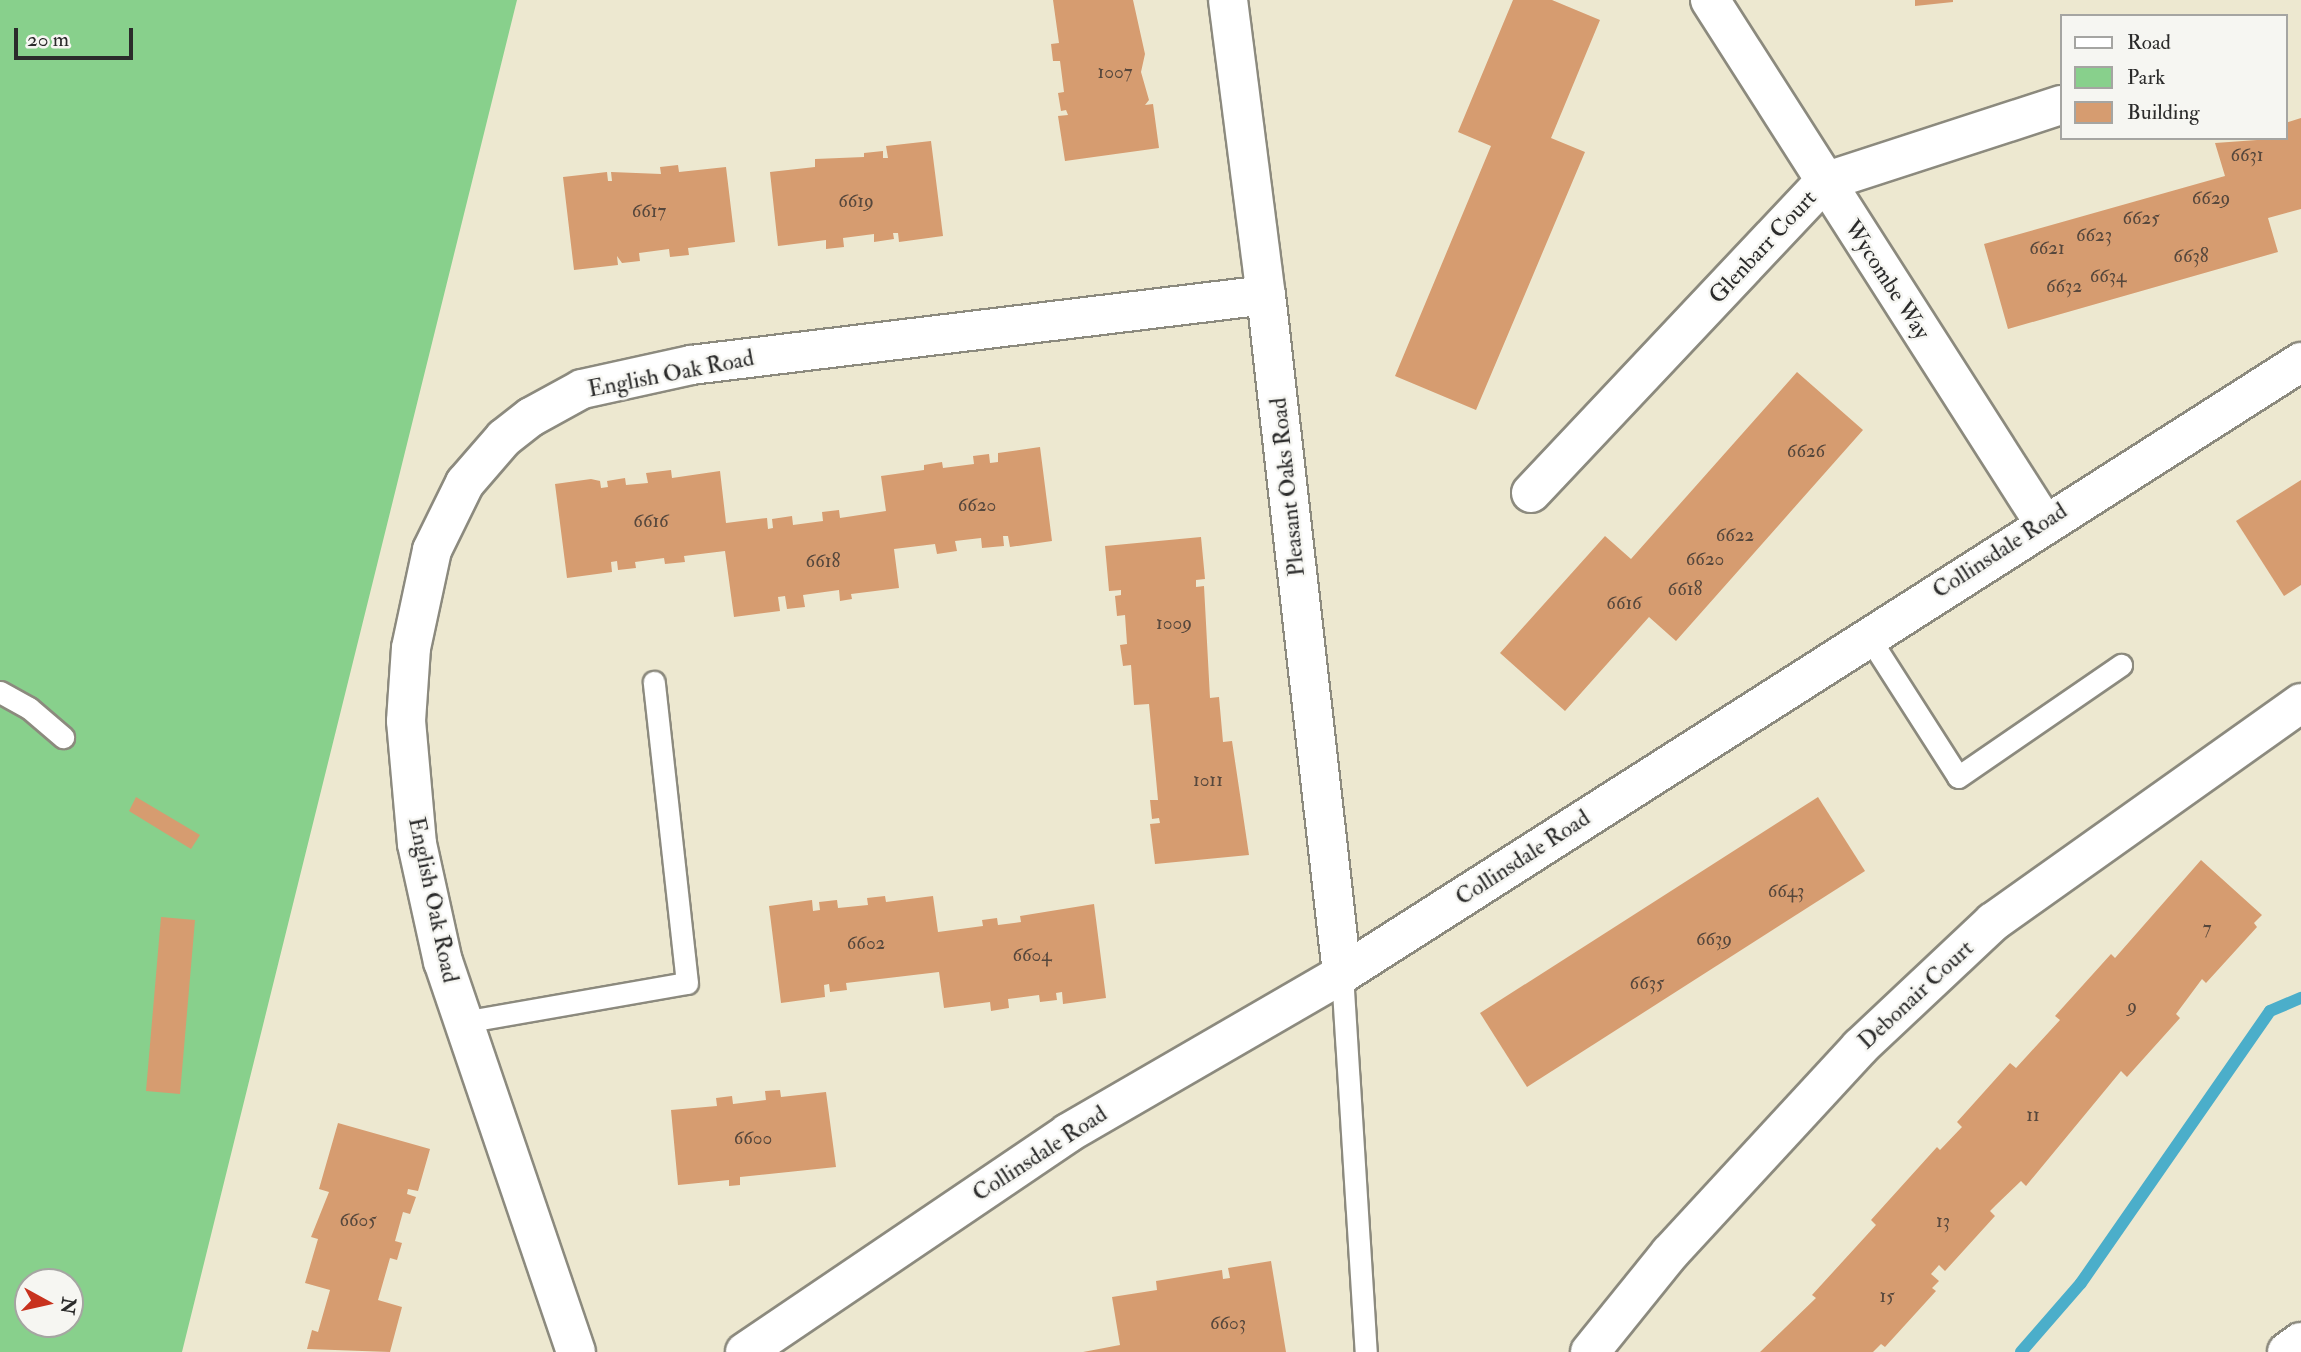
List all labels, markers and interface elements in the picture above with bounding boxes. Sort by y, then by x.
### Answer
scale bar [18,14,136,58]
legend [2060,14,2287,140]
text: 20 m [27,26,69,53]
text: Road [2127,29,2171,56]
house number: 1007 [1098,62,1132,84]
text: Park [2127,64,2165,91]
text: Building [2127,99,2200,126]
house number: 6631 [2230,145,2264,167]
street label: Glenbarr Court [1703,185,1823,309]
house number: 6629 [2192,188,2230,210]
house number: 6619 [838,191,874,213]
house number: 6617 [632,201,666,223]
house number: 6625 [2122,208,2160,230]
street label: Wycombe Way [1838,215,1936,345]
house number: 6623 [2076,225,2112,247]
house number: 6621 [2029,238,2065,260]
house number: 6638 [2173,246,2209,268]
house number: 6634 [2090,266,2126,288]
house number: 6632 [2046,276,2082,298]
street label: English Oak Road [586,344,756,404]
street label: Pleasant Oaks Road [1265,396,1311,578]
house number: 6626 [1787,441,1825,463]
house number: 6620 [958,495,996,517]
street label: Collinsdale Road [1928,497,2072,605]
house number: 6616 [633,511,669,533]
house number: 6622 [1716,525,1754,547]
house number: 6620 [1686,549,1724,571]
house number: 6618 [806,551,840,573]
house number: 6618 [1668,579,1702,601]
house number: 6616 [1606,593,1642,615]
house number: 1009 [1156,613,1192,635]
house number: 1011 [1193,770,1223,792]
street label: Collinsdale Road [1451,804,1595,912]
street label: English Oak Road [402,815,464,985]
house number: 6643 [1768,881,1804,903]
house number: 7 [2203,918,2211,940]
house number: 6639 [1696,929,1732,951]
house number: 6602 [847,933,885,955]
street label: Debonair Court [1853,935,1979,1055]
house number: 6604 [1012,945,1052,967]
house number: 6635 [1630,973,1664,995]
house number: 9 [2127,996,2137,1018]
street label: Collinsdale Road [968,1100,1112,1208]
house number: 11 [2026,1105,2040,1127]
house number: 6600 [734,1128,772,1150]
house number: 6605 [339,1210,377,1232]
house number: 13 [1936,1211,1950,1233]
north arrow [14,1268,84,1338]
house number: 15 [1879,1286,1895,1308]
text: N [55,1296,81,1316]
house number: 6603 [1210,1313,1246,1335]

